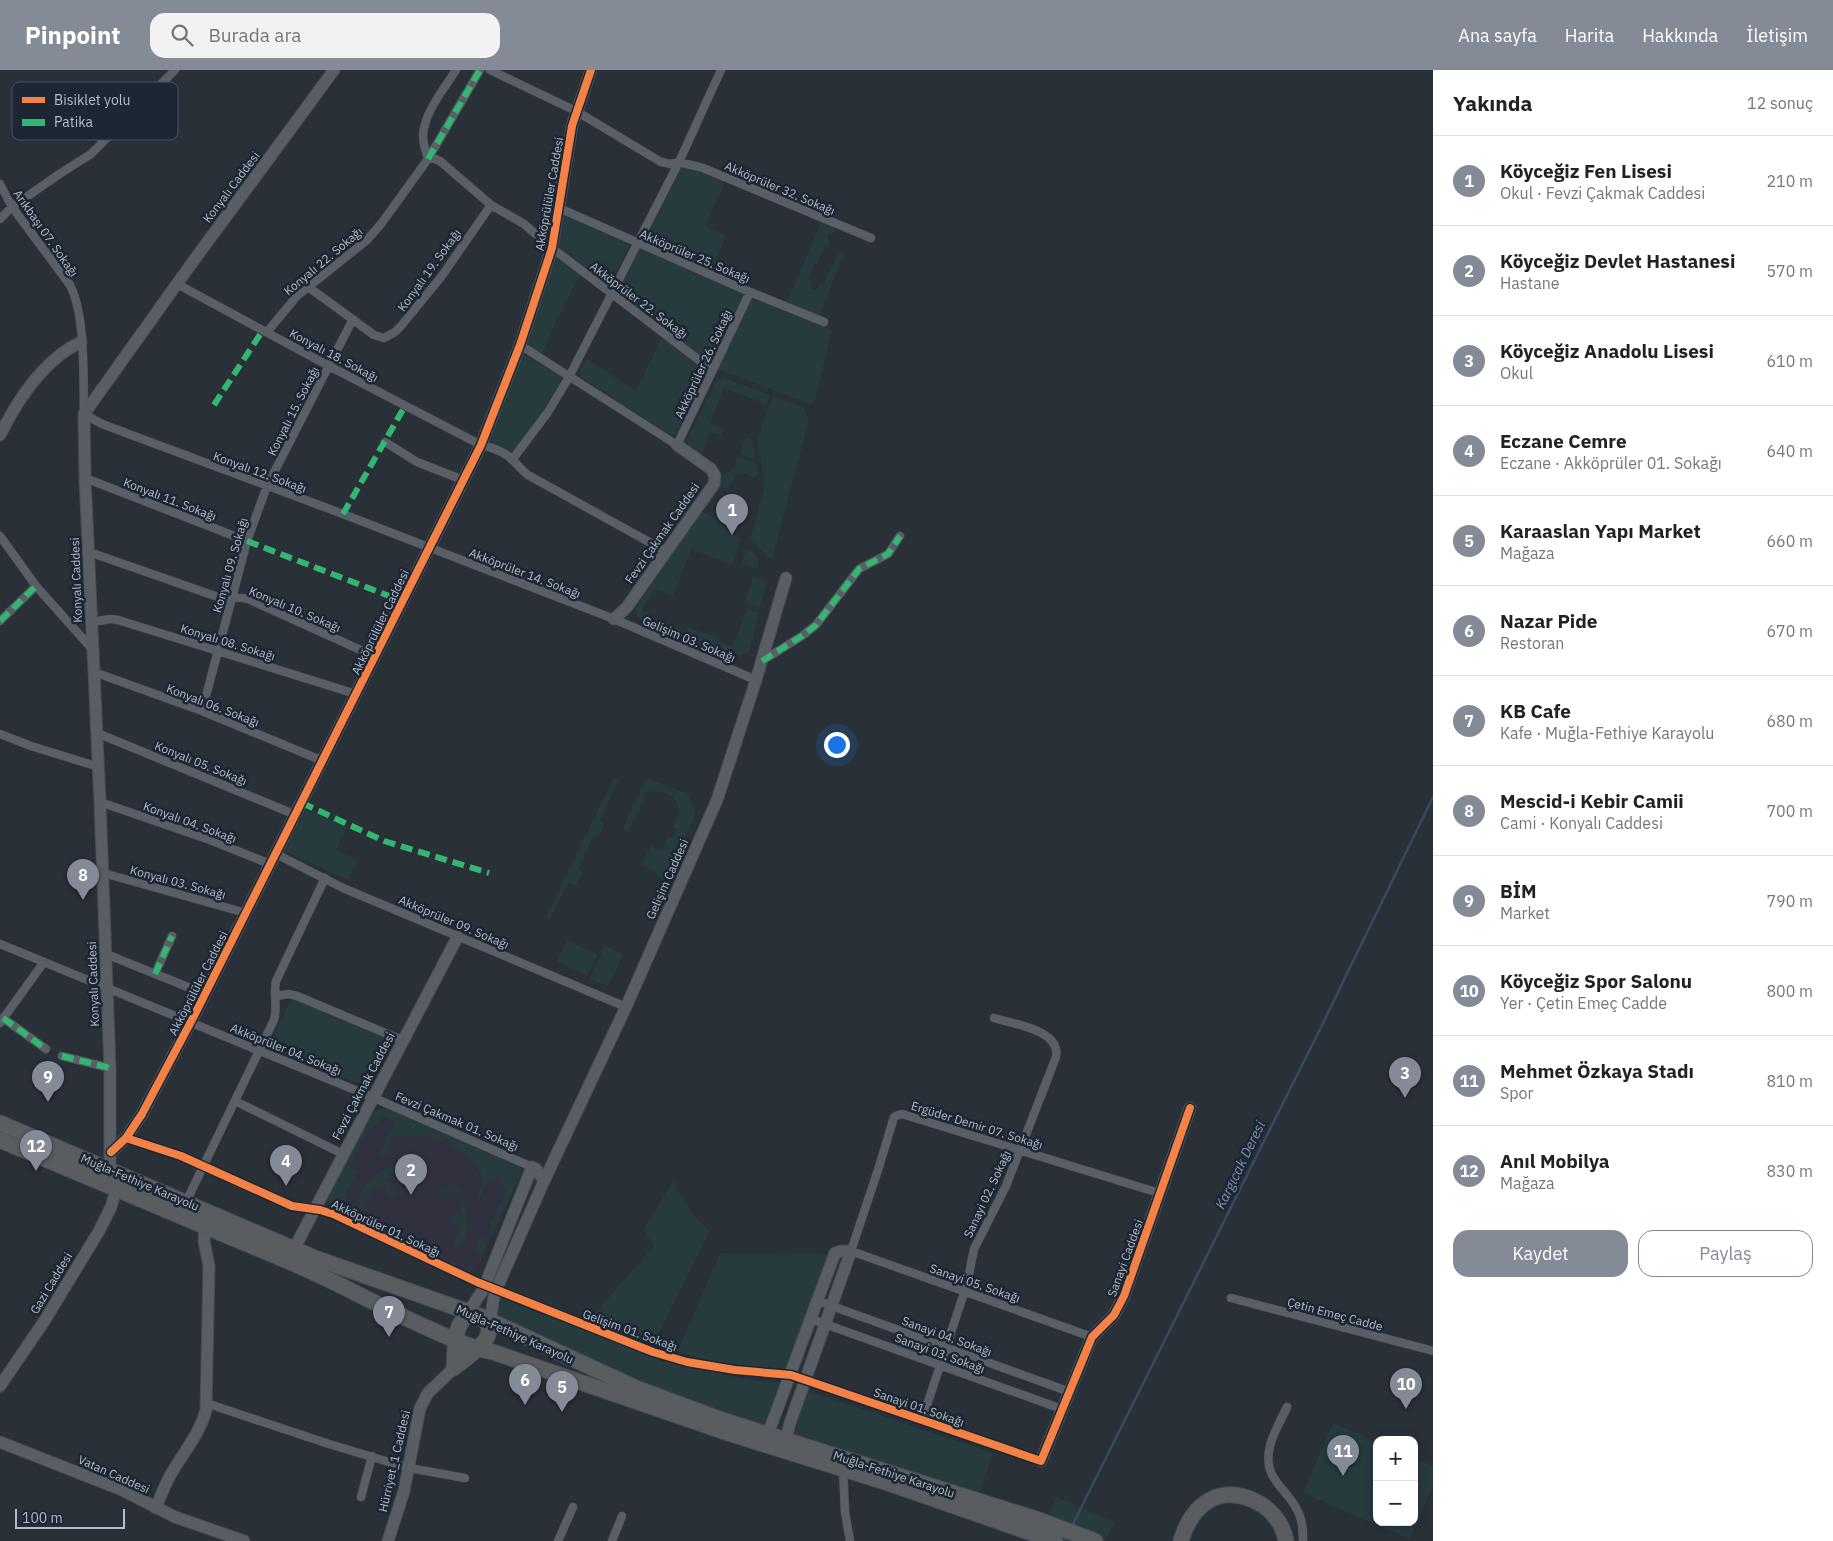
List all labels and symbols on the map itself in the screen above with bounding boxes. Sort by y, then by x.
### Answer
legend [12,82,178,140]
text: Bisiklet yolu [54,91,131,109]
text: Patika [54,113,94,131]
street label: Akköprülüler Caddesi [532,136,566,252]
street label: Konyalı Caddesi [199,148,263,226]
street label: Akköprüler 32. Sokağı [723,158,837,218]
street label: Arıkbaşı 07. Sokağı [10,187,82,279]
street label: Konyalı 22. Sokağı [281,224,365,298]
street label: Konyalı 19. Sokağı [394,226,464,314]
street label: Akköprüler 25. Sokağı [638,226,752,286]
street label: Akköprüler 22. Sokağı [587,258,691,342]
street label: Akköprüler 26. Sokağı [671,307,735,421]
street label: Konyalı 18. Sokağı [287,325,381,385]
street label: Konyalı 15. Sokağı [264,364,322,458]
street label: Konyalı 12. Sokağı [211,448,309,496]
street label: Konyalı 11. Sokağı [121,474,219,524]
street label: Fevzi Çakmak Caddesi [622,480,702,586]
pin: 1 [716,494,748,535]
street label: Konyalı 09. Sokağı [209,516,251,614]
street label: Konyalı Caddesi [67,537,85,623]
street label: Akköprüler 14. Sokağı [467,545,583,601]
street label: Akköprülüler Caddesi [348,567,412,677]
street label: Konyalı 10. Sokağı [247,583,343,635]
street label: Gelişim 03. Sokağı [640,613,738,665]
street label: Konyalı 08. Sokağı [179,620,277,664]
street label: Konyalı 06. Sokağı [164,680,262,730]
your location [824,732,850,758]
street label: Konyalı 05. Sokağı [153,738,249,788]
street label: Konyalı 04. Sokağı [141,798,239,846]
street label: Gelişim Caddesi [643,836,691,922]
pin: 8 [67,859,99,900]
street label: Konyalı 03. Sokağı [129,862,227,902]
street label: Akköprüler 09. Sokağı [397,892,511,952]
street label: Akköprülüler Caddesi [165,928,231,1038]
street label: Konyalı Caddesi [84,941,102,1027]
street label: Akköprüler 04. Sokağı [228,1020,344,1078]
street label: Fevzi Çakmak Caddesi [328,1030,398,1142]
pin: 3 [1389,1057,1421,1098]
pin: 9 [32,1061,64,1102]
street label: Fevzi Çakmak 01. Sokağı [393,1088,521,1154]
street label: Ergüder Demir 07. Sokağı [909,1098,1045,1152]
water label: Kargıcak Deresi [1211,1118,1269,1212]
pin: 12 [20,1130,52,1171]
pin: 4 [270,1145,302,1186]
street label: Sanayi 02. Sokağı [960,1148,1014,1240]
street label: Muğla-Fethiye Karayolu [79,1150,201,1214]
pin: 2 [395,1154,427,1195]
street label: Akköprüler 01. Sokağı [329,1196,443,1260]
street label: Sanayi Caddesi [1104,1217,1146,1299]
street label: Gazi Caddesi [27,1249,75,1317]
street label: Sanayi 05. Sokağı [928,1261,1022,1305]
street label: Çetin Emeç Cadde [1286,1294,1385,1334]
pin: 7 [373,1296,405,1337]
street label: Muğla-Fethiye Karayolu [454,1301,576,1367]
street label: Gelişim 01. Sokağı [581,1306,679,1354]
street label: Sanayi 04. Sokağı [900,1313,994,1359]
street label: Sanayi 03. Sokağı [893,1330,987,1376]
pin: 6 [509,1364,541,1405]
pin: 10 [1390,1368,1422,1409]
pin: 5 [546,1371,578,1412]
street label: Sanayi 01. Sokağı [872,1385,966,1429]
street label: Hürriyet_1 Caddesi [375,1409,413,1513]
pin: 11 [1327,1435,1359,1476]
street label: Muğla-Fethiye Karayolu [831,1447,957,1501]
street label: Vatan Caddesi [76,1452,152,1496]
scale bar [15,1506,125,1529]

